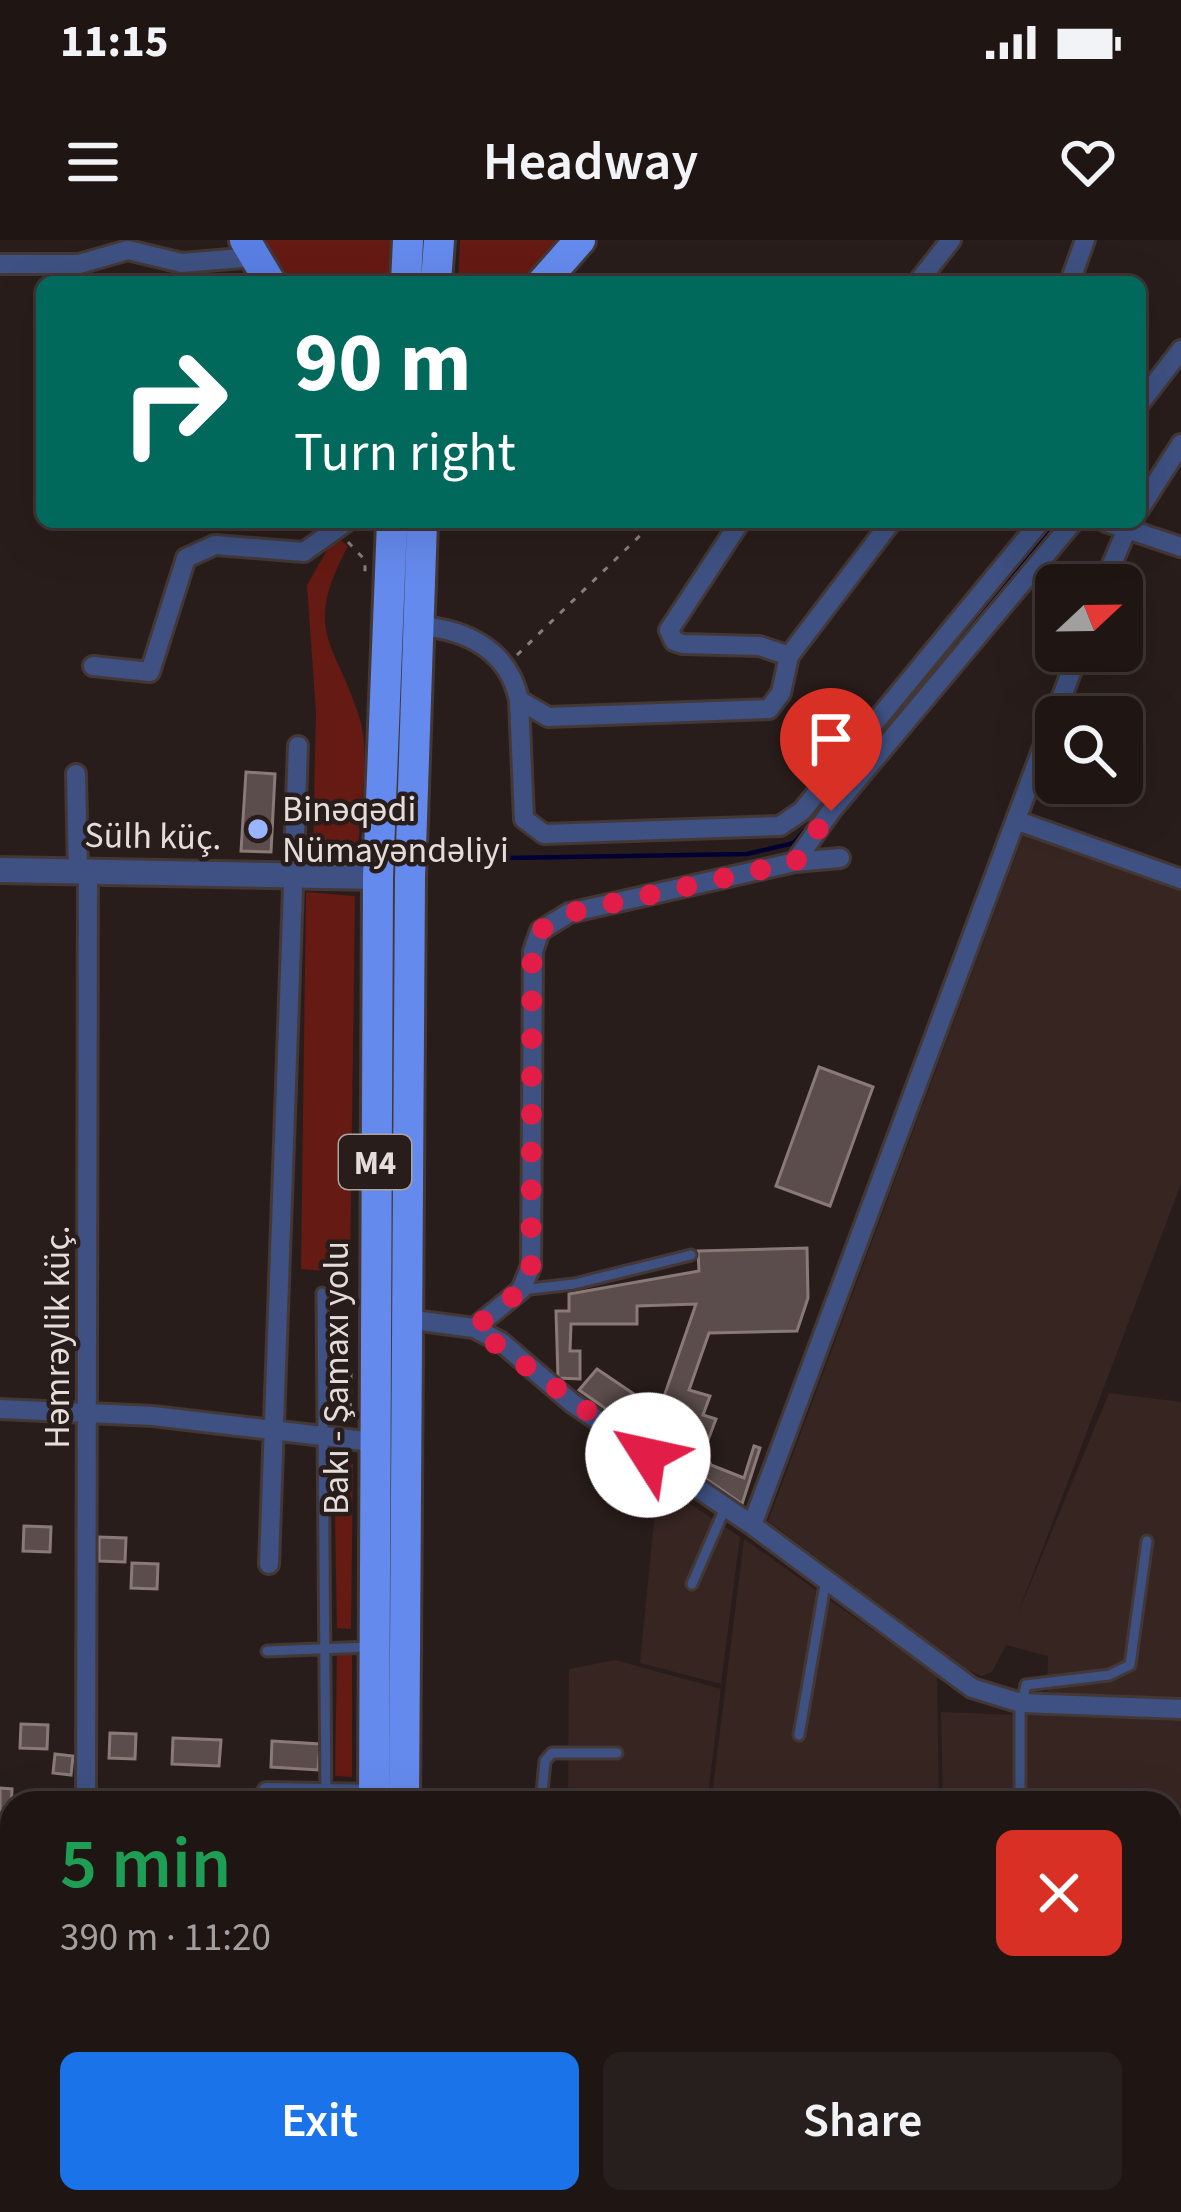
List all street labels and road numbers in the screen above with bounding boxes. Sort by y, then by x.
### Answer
street label: Sülh küç. [84,810,222,863]
road number: M4 [339,1135,411,1189]
street label: Həmrəylik küç. [32,1225,83,1449]
street label: Bakı - Şamaxı yolu [311,1241,362,1515]

